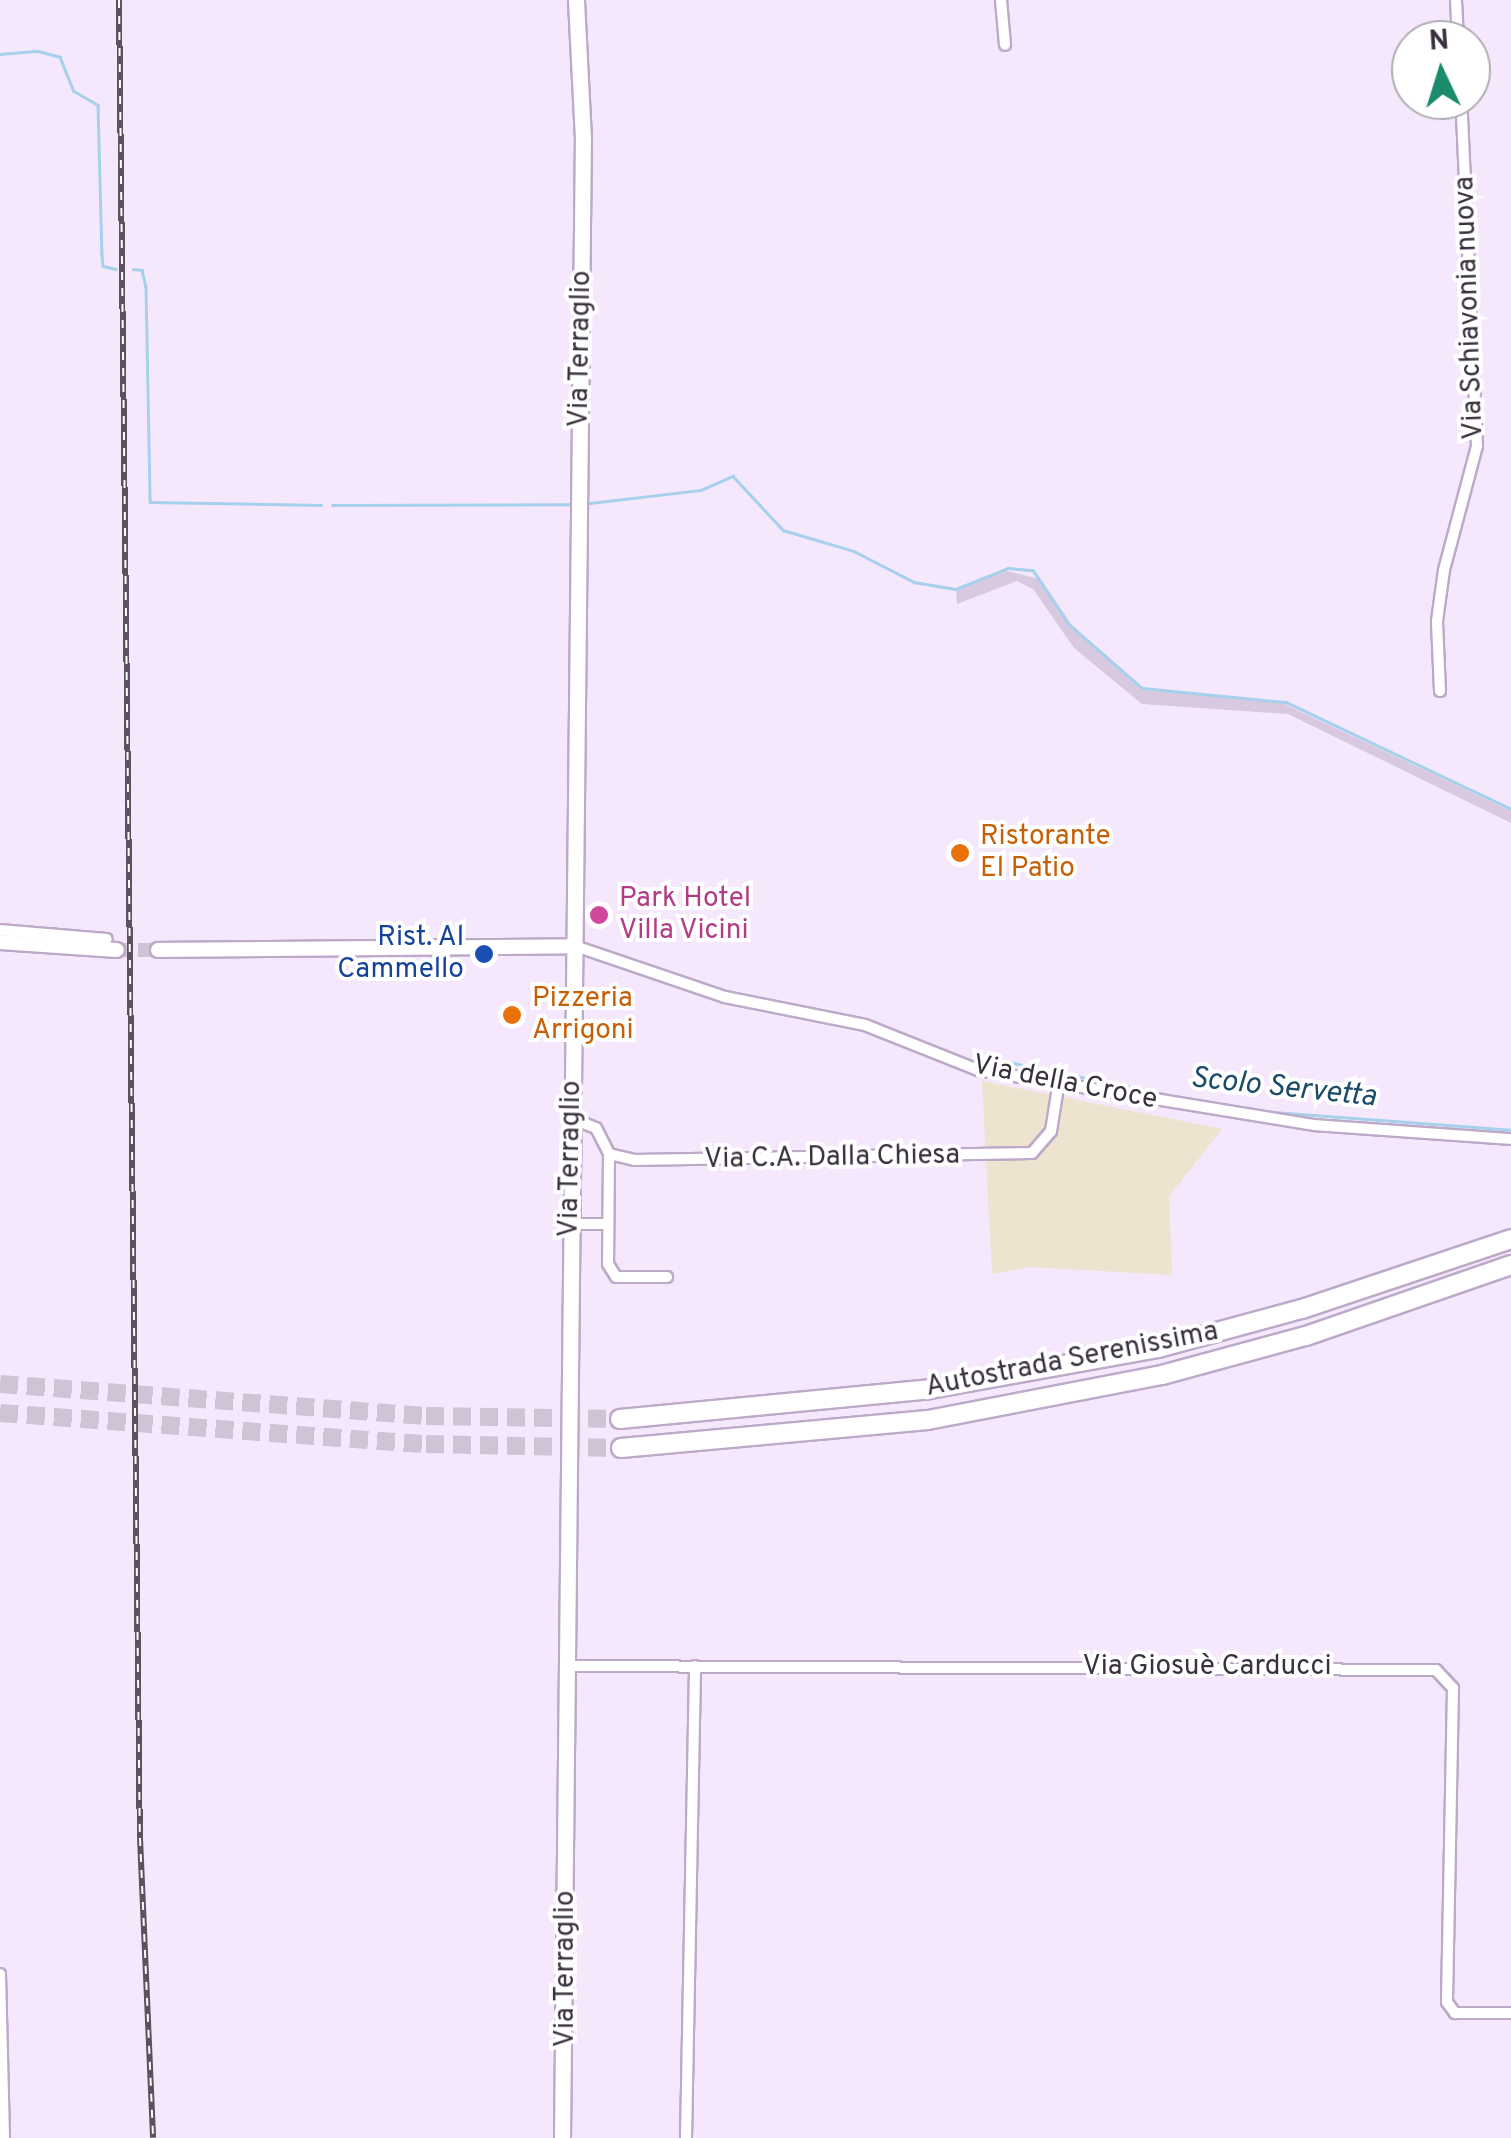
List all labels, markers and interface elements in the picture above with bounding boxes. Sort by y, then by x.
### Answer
north arrow [1391,20,1491,120]
text: N [1428,23,1450,61]
street label: Via Schiavonia nuova [1449,176,1491,440]
street label: Via Terraglio [563,270,599,428]
place label: Ristorante El Patio [980,820,1111,886]
marker: Ristorante El Patio [949,842,971,864]
place label: Park Hotel Villa Vicini [619,882,751,948]
marker: Park Hotel Villa Vicini [588,904,610,926]
place label: Rist. Al Cammello [337,921,464,987]
marker: Rist. Al Cammello [473,943,495,965]
place label: Pizzeria Arrigoni [532,982,634,1048]
marker: Pizzeria Arrigoni [501,1004,523,1026]
street label: Via della Croce [970,1049,1160,1117]
water label: Scolo Servetta [1188,1061,1378,1117]
street label: Via Terraglio [553,1080,589,1238]
street label: Via C.A. Dalla Chiesa [704,1139,960,1177]
street label: Autostrada Serenissima [923,1315,1221,1405]
street label: Via Giosuè Carducci [1082,1650,1332,1684]
street label: Via Terraglio [549,1890,583,2048]

